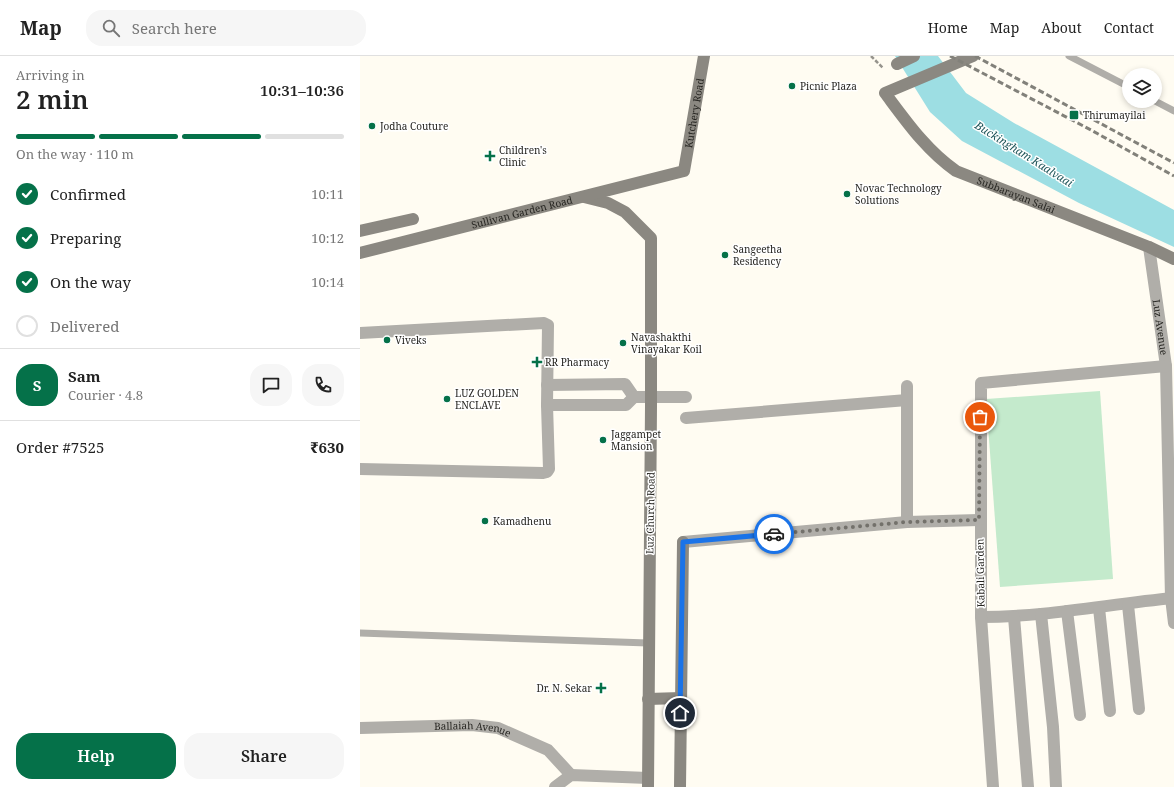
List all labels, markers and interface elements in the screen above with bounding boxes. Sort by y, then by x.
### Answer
search box [86,10,366,46]
text: Map [20,15,62,41]
icon: search [100,17,122,39]
text: Search here [132,18,217,38]
text: Home [928,18,968,37]
text: Map [990,18,1019,37]
text: About [1041,18,1082,37]
text: Contact [1104,18,1154,37]
text: Arriving in [16,66,85,84]
map controls [1122,68,1162,108]
button: layers [1122,68,1162,108]
street label: Kutchery Road [681,77,707,149]
place label: Picnic Plaza [800,79,857,93]
text: 10:31–10:36 [260,80,344,100]
text: 2 min [16,81,89,117]
marker: Picnic Plaza [787,81,797,91]
place label: Thirumayilai [1083,108,1146,122]
marker: Thirumayilai [1068,109,1080,121]
water label: Buckingham Kaalvaai [972,117,1077,190]
place label: Jodha Couture [379,119,448,133]
marker: Jodha Couture [367,121,377,131]
place label: Children's Clinic [499,143,547,169]
text: On the way · 110 m [16,145,134,163]
marker: Children's Clinic [484,150,496,162]
street label: Subbarayan Salai [975,173,1058,217]
place label: Novac Technology Solutions [855,181,942,207]
icon: check [16,183,38,205]
text: Confirmed [50,184,126,204]
text: 10:11 [311,185,344,203]
marker: Novac Technology Solutions [842,189,852,199]
street label: Sullivan Garden Road [470,192,574,232]
icon: check [16,227,38,249]
text: Preparing [50,228,121,248]
text: 10:12 [311,229,344,247]
place label: Sangeetha Residency [733,242,782,268]
marker: Sangeetha Residency [720,250,730,260]
icon: check [16,271,38,293]
text: On the way [50,272,131,292]
text: 10:14 [311,273,344,291]
street label: Luz Avenue [1150,298,1171,356]
text: Delivered [50,316,119,336]
place label: Navashakthi Vinayakar Koil [631,330,702,356]
place label: Viveks [395,333,427,347]
marker: Viveks [382,335,392,345]
marker: Navashakthi Vinayakar Koil [618,338,628,348]
place label: RR Pharmacy [545,355,609,369]
marker: RR Pharmacy [532,357,542,367]
button: chat [250,364,292,406]
button: phone [302,364,344,406]
text: Sam [68,366,100,386]
text: S [33,375,41,395]
text: Courier · 4.8 [68,386,143,404]
place label: LUZ GOLDEN ENCLAVE [455,386,519,412]
marker: LUZ GOLDEN ENCLAVE [442,394,452,404]
pin [963,400,997,434]
icon: bag [969,406,991,428]
place label: Jaggampet Mansion [610,427,662,453]
marker: Jaggampet Mansion [598,435,608,445]
text: Order #7525 [16,437,104,457]
text: ₹630 [310,437,344,457]
street label: Luz Church Road [642,472,658,554]
place label: Kamadhenu [493,514,552,528]
courier [754,514,794,554]
marker: Kamadhenu [480,516,490,526]
icon: car [763,523,785,545]
street label: Kabali Garden [972,538,988,607]
place label: Dr. N. Sekar [537,681,592,695]
marker: Dr. N. Sekar [595,682,607,694]
pin [663,696,697,730]
icon: home [669,702,691,724]
street label: Ballaiah Avenue [434,718,513,740]
button: Help [16,733,176,779]
button: Share [184,733,344,779]

